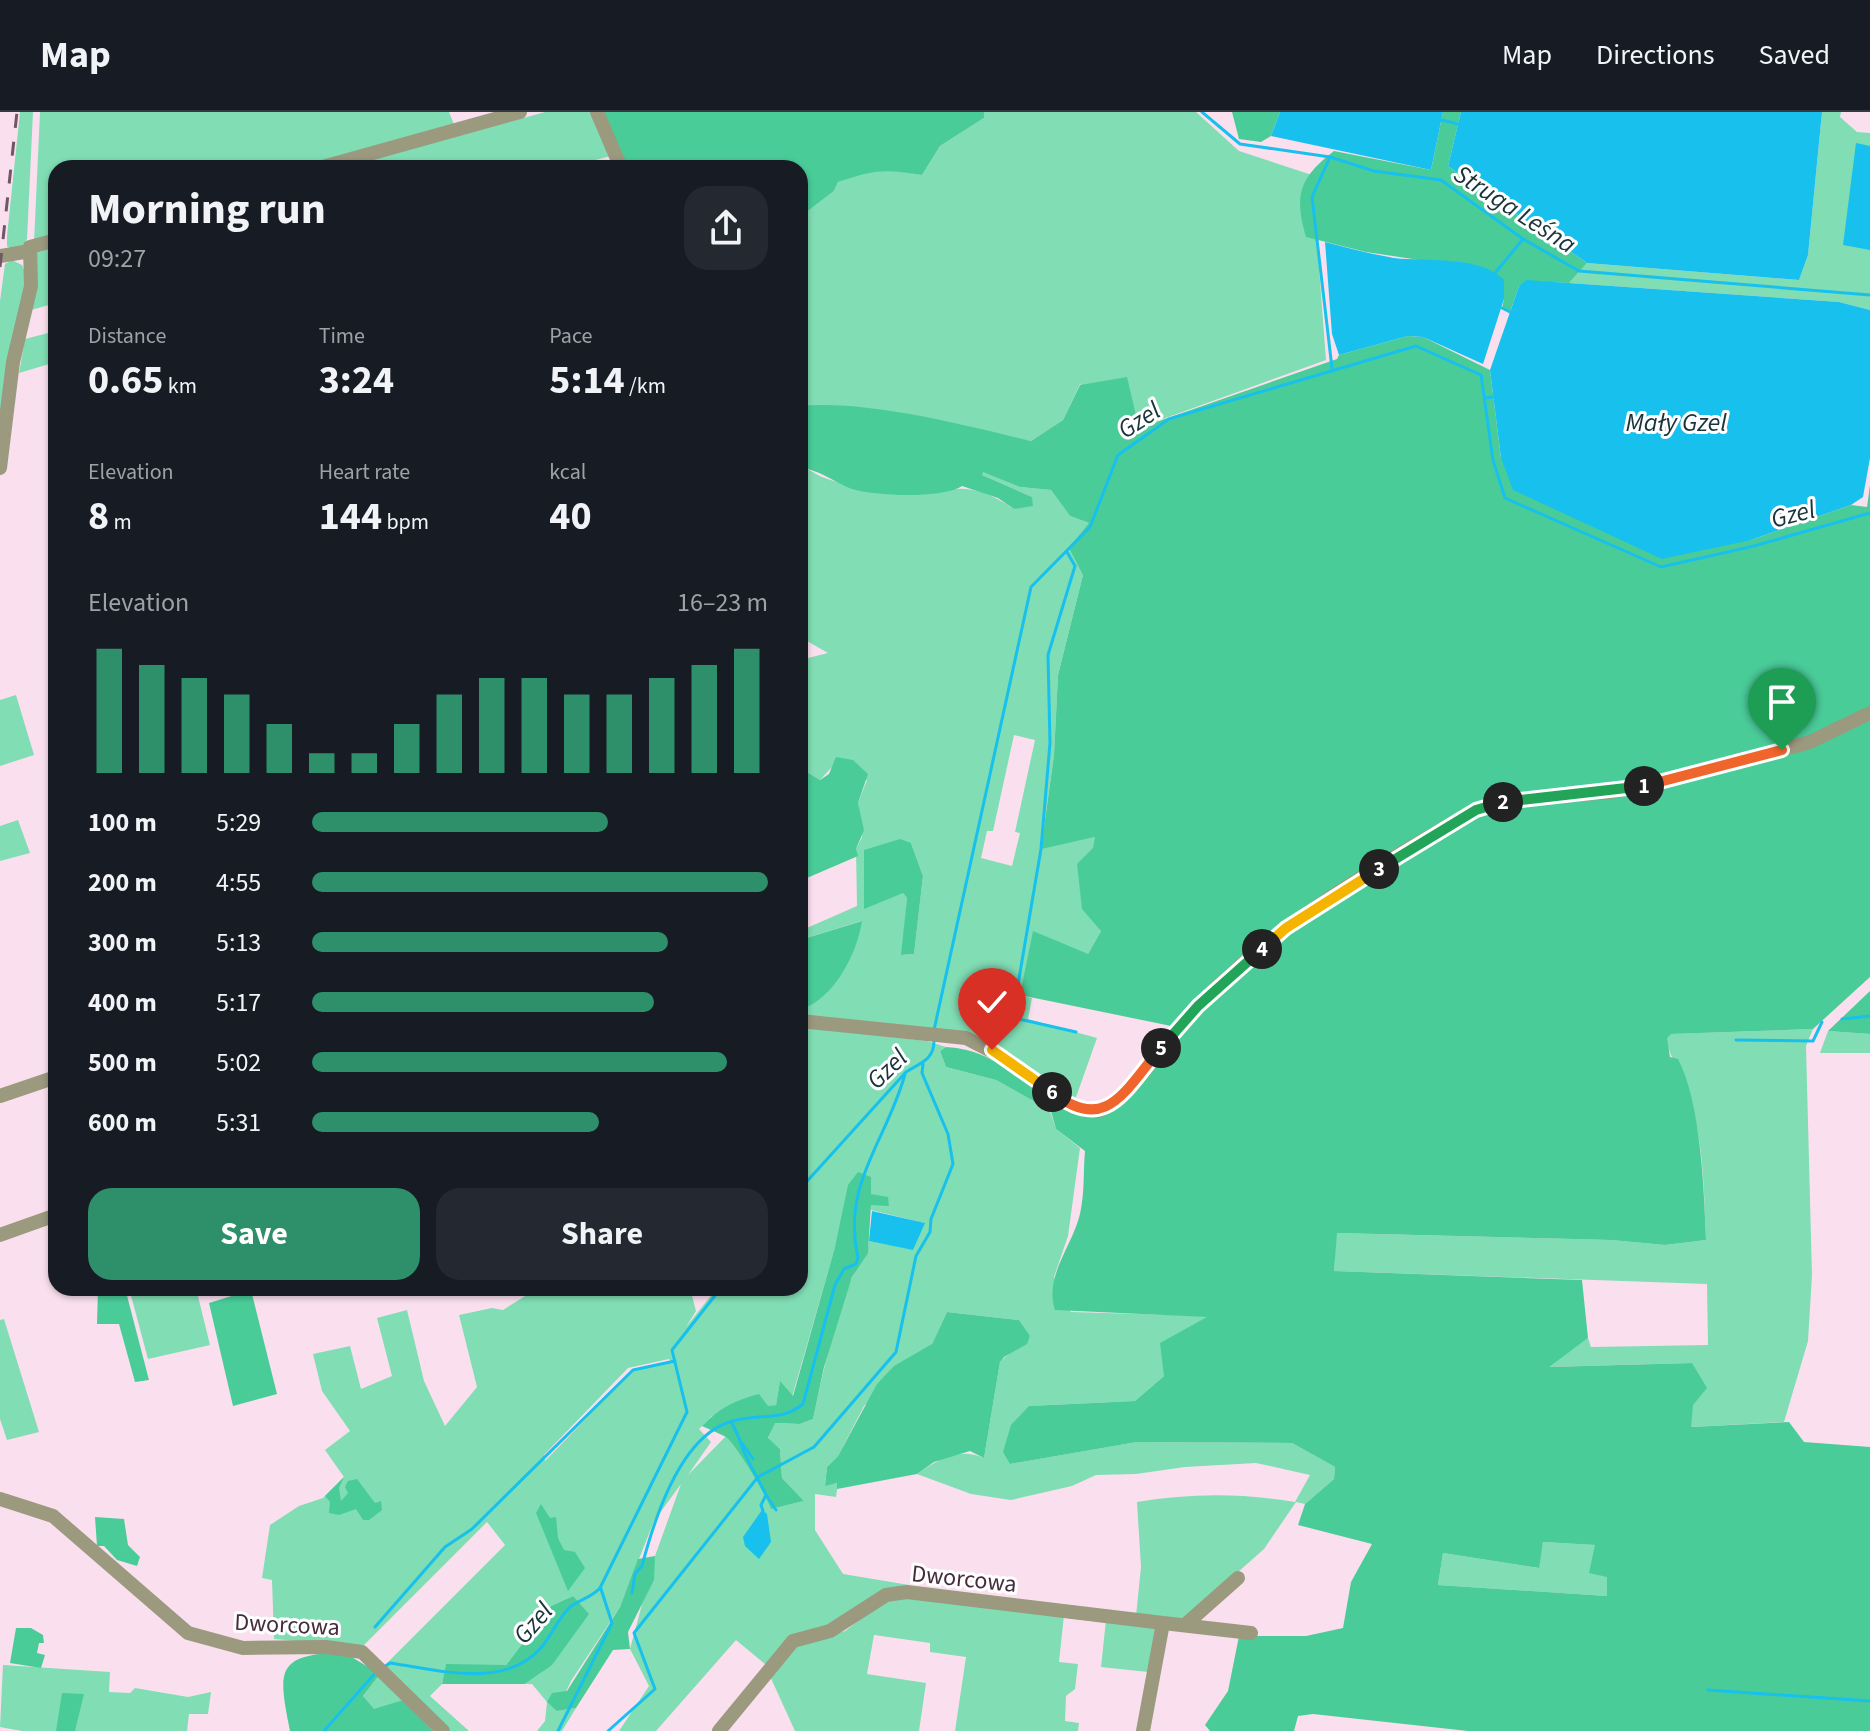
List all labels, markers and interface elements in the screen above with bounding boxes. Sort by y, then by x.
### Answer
text: Map [40,28,111,82]
text: Map [1502,35,1552,75]
text: Directions [1596,35,1715,75]
text: Saved [1759,35,1830,75]
water label: Struga Leśna [1447,156,1583,262]
text: Morning run [88,178,326,241]
button: share [684,186,768,270]
text: 09:27 [88,240,146,277]
text: Distance [88,320,166,352]
text: Time [319,320,365,352]
text: Pace [549,320,592,352]
text: 0.65 [88,352,163,409]
text: 3:24 [319,352,394,409]
text: 5:14 [549,352,625,409]
text: km [163,370,197,402]
text: /km [625,370,666,402]
water label: Gzel [1110,392,1168,448]
water label: Mały Gzel [1625,404,1727,441]
text: Elevation [88,456,174,488]
text: Heart rate [319,456,410,488]
text: kcal [549,456,586,488]
text: 8 [88,488,109,545]
text: 144 [319,488,382,545]
text: 40 [549,488,592,545]
water label: Gzel [1767,491,1820,537]
text: m [109,506,132,538]
text: bpm [382,506,429,538]
text: Elevation [88,584,189,621]
text: 16–23 m [677,584,768,621]
pin [1748,668,1816,750]
icon: arrive [1760,680,1804,724]
pin: 1 [1624,766,1664,806]
text: 1 [1638,770,1650,802]
pin: 2 [1483,782,1523,822]
text: 2 [1497,786,1509,818]
text: 100 m [88,804,157,841]
text: 5:29 [216,804,261,841]
pin: 3 [1359,849,1399,889]
text: 3 [1373,853,1385,885]
text: 200 m [88,864,157,901]
text: 4:55 [216,864,261,901]
text: 300 m [88,924,157,961]
text: 5:13 [216,924,261,961]
pin: 4 [1242,929,1282,969]
text: 4 [1256,933,1268,965]
pin [958,968,1026,1050]
icon: check [970,980,1014,1024]
text: 400 m [88,984,157,1021]
text: 5:17 [216,984,261,1021]
pin: 5 [1141,1028,1181,1068]
text: 5 [1155,1032,1167,1064]
water label: Gzel [858,1040,916,1098]
text: 500 m [88,1044,157,1081]
text: 5:02 [216,1044,261,1081]
pin: 6 [1032,1072,1072,1112]
text: 6 [1046,1076,1058,1108]
text: 600 m [88,1104,157,1141]
text: 5:31 [216,1104,261,1141]
button: Save [88,1188,420,1280]
button: Share [436,1188,768,1280]
street label: Dworcowa [910,1556,1018,1602]
water label: Gzel [504,1594,562,1652]
street label: Dworcowa [233,1605,341,1645]

